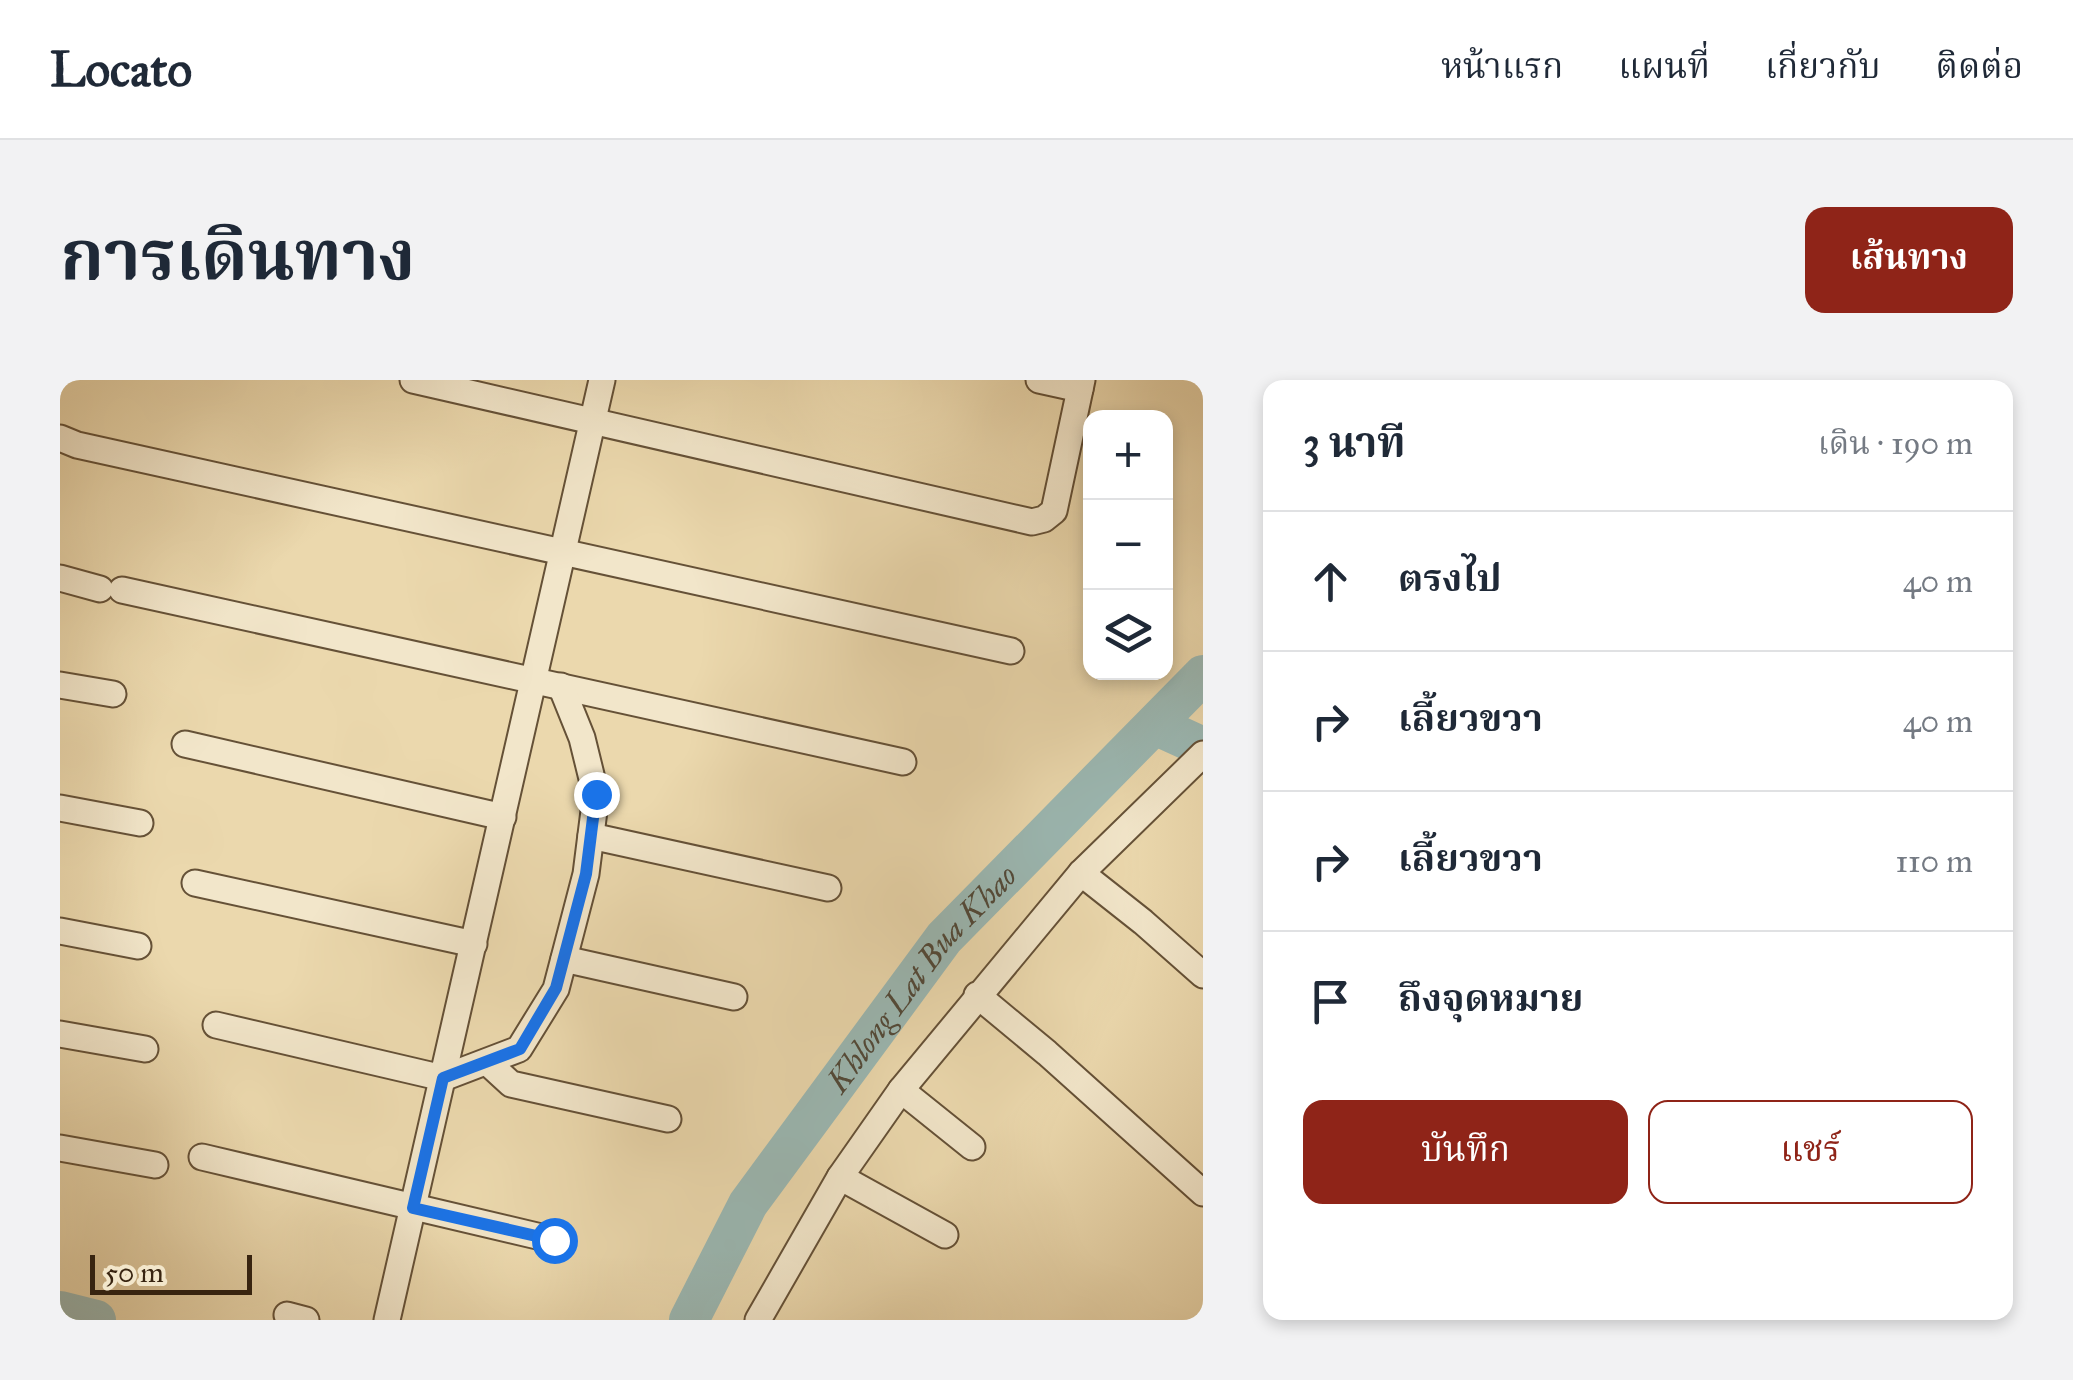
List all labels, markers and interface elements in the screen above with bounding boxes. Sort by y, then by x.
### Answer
text: Locato [50,40,192,99]
text: หน้าแรก [1441,45,1563,88]
text: แผนที่ [1618,45,1710,88]
text: เกี่ยวกับ [1765,45,1881,88]
text: ติดต่อ [1936,45,2023,88]
button: เส้นทาง [1805,207,2013,313]
text: การเดินทาง [60,213,415,298]
map controls [1083,410,1173,680]
button: + [1083,410,1173,500]
text: 3 นาที [1303,417,1406,469]
text: เดิน · 190 m [1818,424,1973,463]
button: − [1083,500,1173,590]
icon: ahead [1303,554,1358,609]
text: ตรงไป [1398,555,1502,601]
text: 40 m [1903,562,1973,601]
button: layers [1083,590,1173,680]
icon: right [1303,694,1358,749]
text: เลี้ยวขวา [1398,695,1543,741]
text: 40 m [1903,702,1973,741]
route end [574,772,620,818]
icon: right [1303,834,1358,889]
text: เลี้ยวขวา [1398,835,1543,881]
text: 110 m [1895,842,1973,881]
water label: Khlong Lat Bua Khao [816,856,1025,1101]
icon: arrive [1303,974,1358,1029]
text: ถึงจุดหมาย [1398,975,1583,1021]
button: บันทึก [1303,1100,1628,1204]
button: แชร์ [1648,1100,1973,1204]
route start [532,1218,578,1264]
scale bar [90,1250,252,1294]
text: 50 m [105,1255,164,1290]

